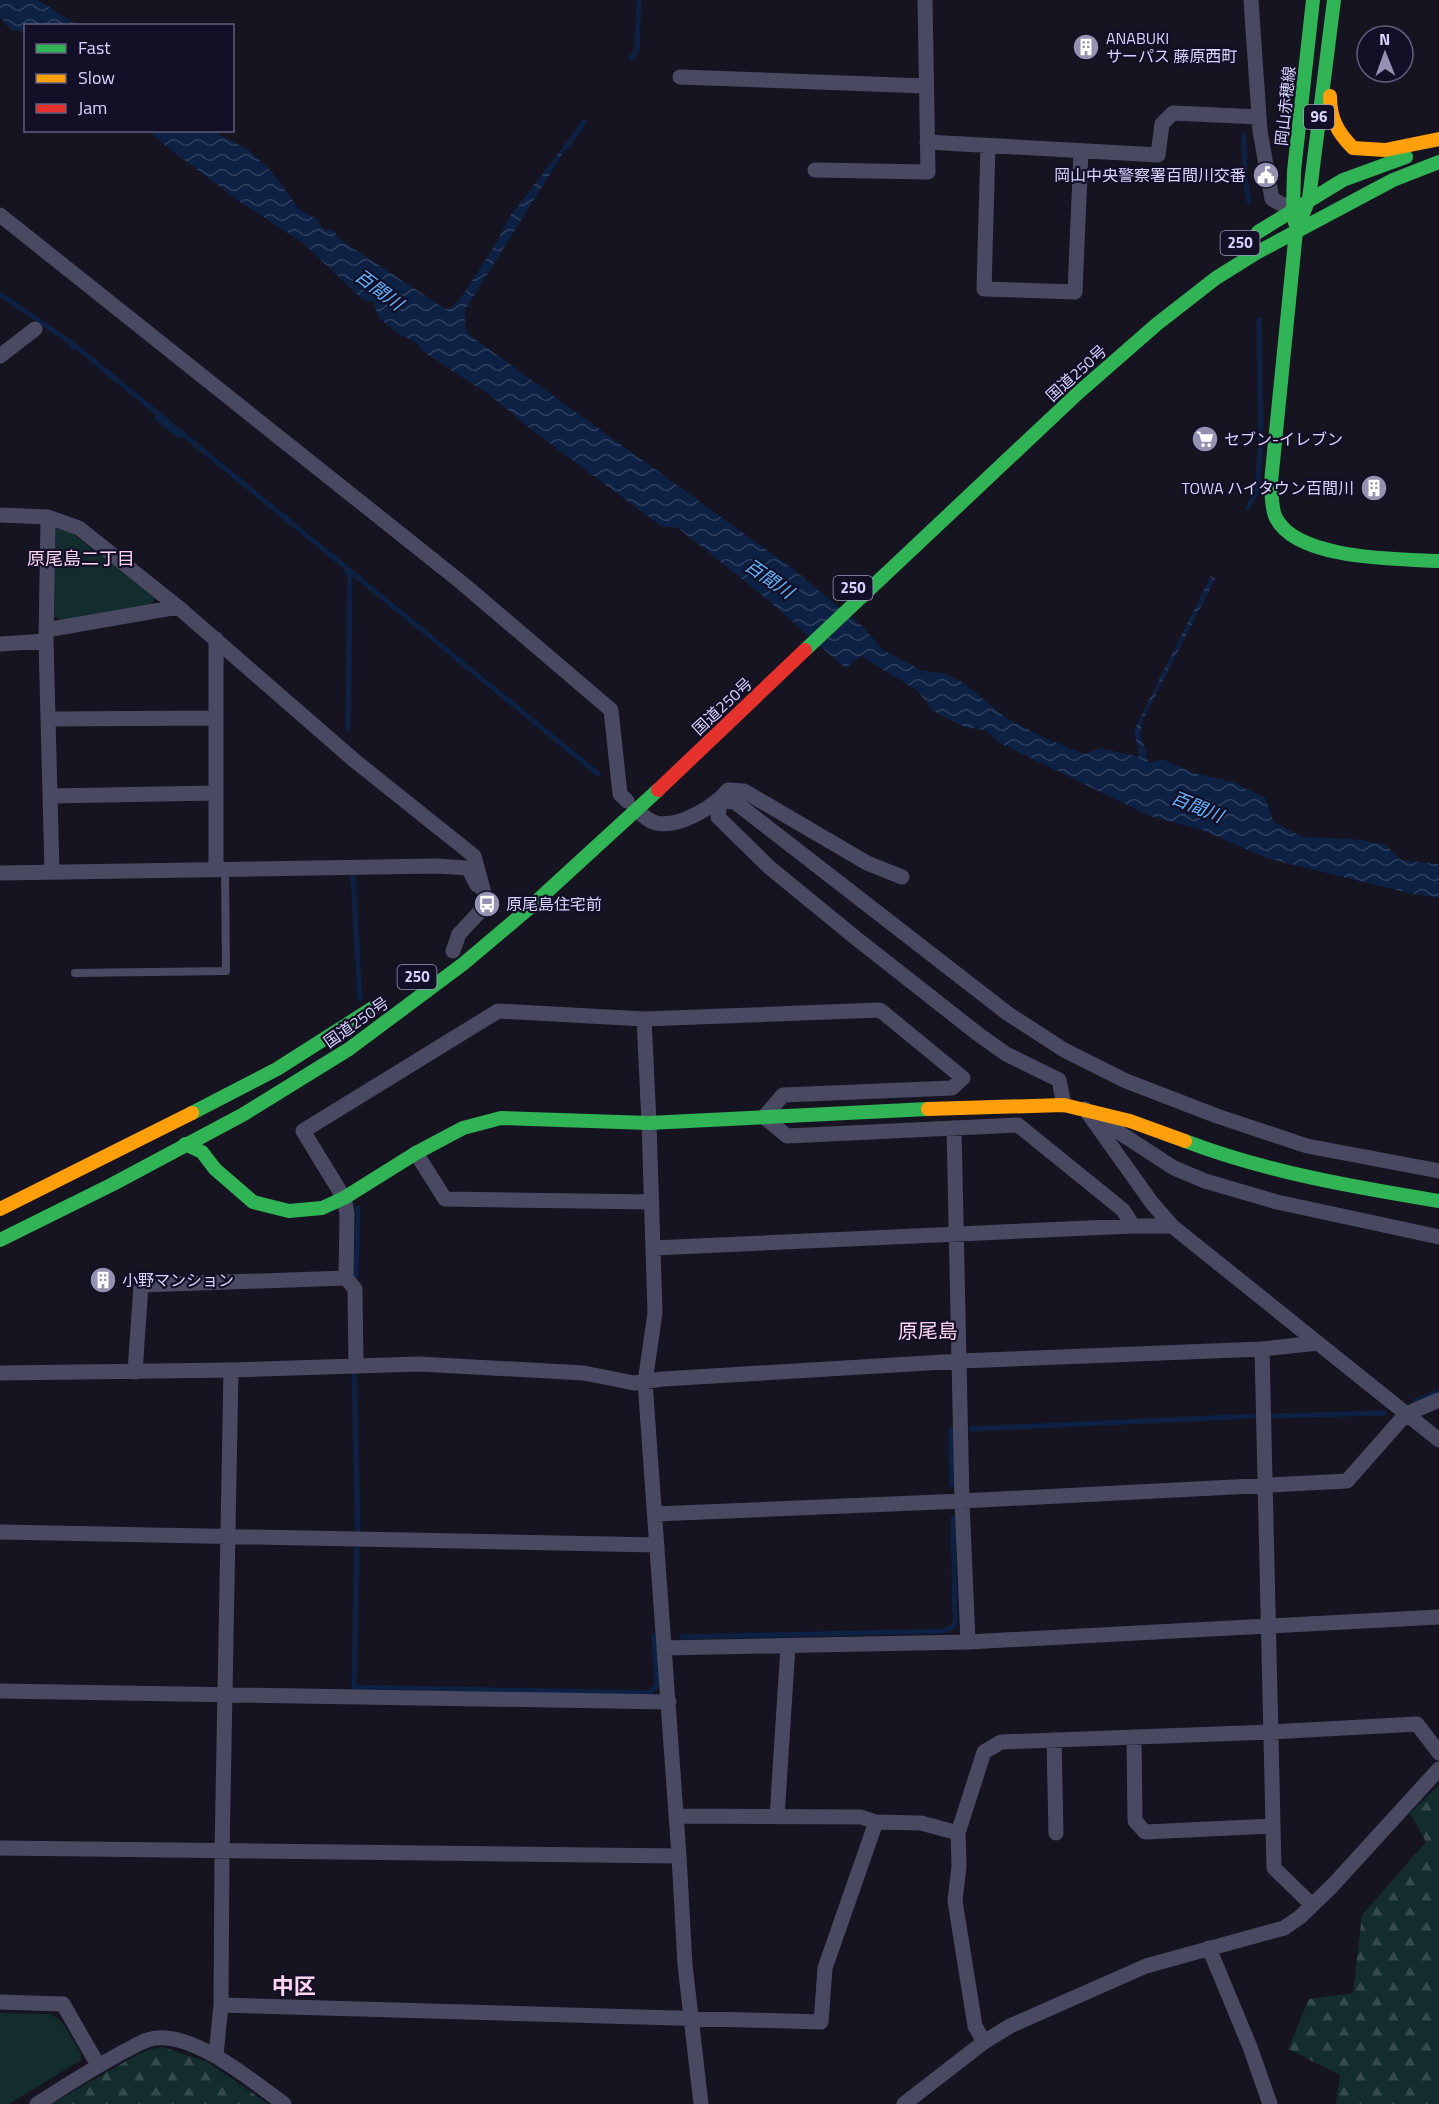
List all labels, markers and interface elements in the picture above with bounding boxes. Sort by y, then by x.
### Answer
legend [24,24,234,132]
north arrow [1355,24,1415,84]
place label: ANABUKI サーパス 藤原西町 [1106,26,1237,68]
text: N [1379,27,1390,51]
building icon: ANABUKI サーパス 藤原西町 [1071,32,1101,62]
text: Fast [78,34,111,61]
text: Slow [78,64,115,91]
street label: 岡山赤穂線 [1269,65,1301,147]
text: Jam [78,94,107,121]
road number: 96 [1304,105,1334,129]
public building icon: 岡山中央警察署百間川交番 [1251,160,1281,190]
place label: 岡山中央警察署百間川交番 [1054,163,1246,187]
road number: 250 [1220,231,1260,255]
water label: 百間川 [350,263,411,318]
street label: 国道250号 [1040,339,1112,407]
supermarket icon: セブン-イレブン [1190,424,1220,454]
place label: セブン-イレブン [1224,427,1343,451]
building icon: TOWA ハイタウン百間川 [1359,473,1389,503]
place label: TOWA ハイタウン百間川 [1181,476,1354,500]
district label: 原尾島二丁目 [27,545,135,572]
water label: 百間川 [739,552,801,606]
road number: 250 [834,576,872,600]
street label: 国道250号 [686,672,758,740]
water label: 百間川 [1167,784,1229,830]
bus stop icon: 原尾島住宅前 [472,889,502,919]
place label: 原尾島住宅前 [506,892,602,916]
road number: 250 [398,965,436,989]
street label: 国道250号 [318,991,394,1053]
building icon: 小野マンション [88,1265,118,1295]
place label: 小野マンション [122,1268,234,1292]
district label: 原尾島 [898,1315,958,1346]
district label: 中区 [272,1969,316,2003]

